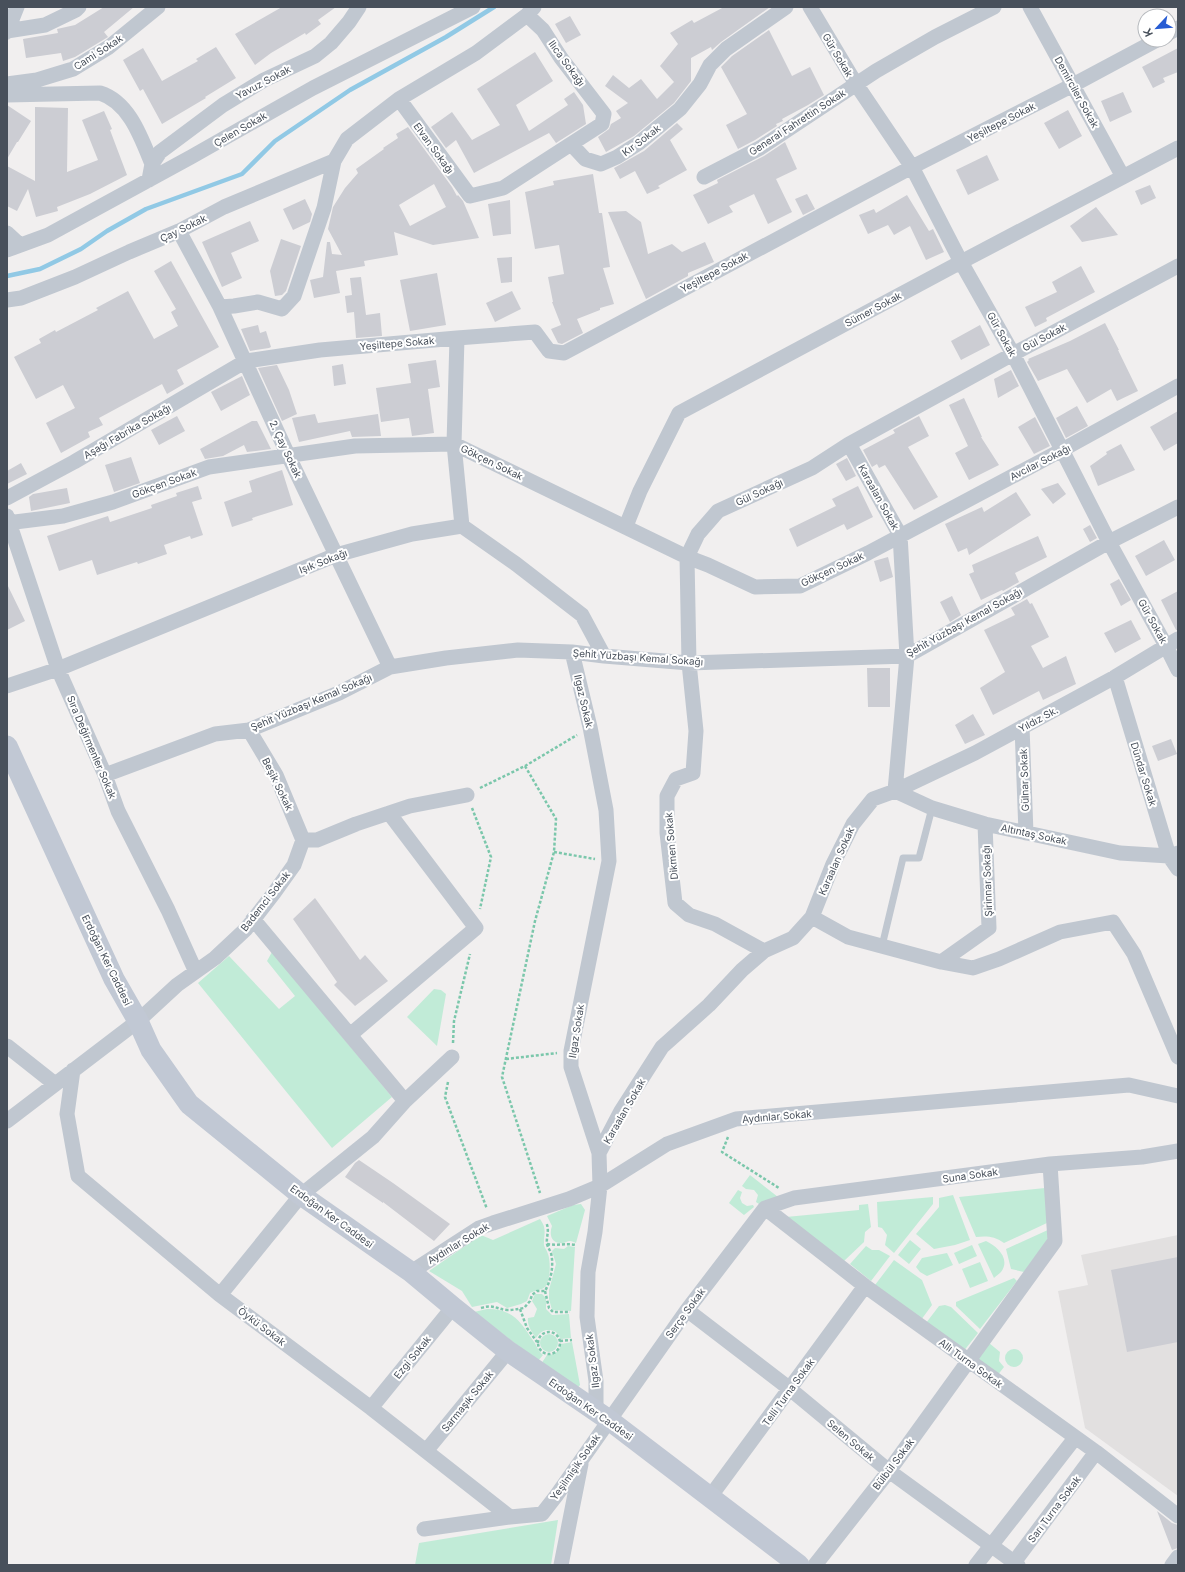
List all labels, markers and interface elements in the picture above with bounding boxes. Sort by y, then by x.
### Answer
north arrow [1137,8,1177,48]
text: K [1140,26,1156,39]
street label: Cami Sokak [71,31,125,72]
street label: Gür Sokak [820,31,856,80]
street label: Ilıca Sokağı [546,38,588,88]
street label: Demirciler Sokak [1052,54,1102,130]
street label: Yavuz Sokak [234,62,293,101]
street label: General Fahrettin Sokak [746,86,848,158]
street label: Yeşiltepe Sokak [965,99,1038,144]
street label: Çelen Sokak [211,109,269,149]
street label: Elvan Sokağı [411,120,457,176]
street label: Kır Sokak [619,121,663,158]
street label: Çay Sokak [158,211,209,244]
street label: Yeşiltepe Sokak [678,249,750,295]
street label: Sümer Sokak [843,289,904,329]
street label: Gür Sokak [985,310,1019,359]
street label: Gül Sokak [1020,320,1068,353]
street label: Yeşiltepe Sokak [359,334,435,352]
street label: Aşağı Fabrika Sokağı [81,401,173,461]
street label: 2. Çay Sokak [267,418,305,480]
street label: Gökçen Sokak [459,442,526,483]
street label: Avcılar Sokağı [1008,442,1072,482]
street label: Karaalan Sokak [856,462,902,532]
street label: Gökçen Sokak [130,466,198,500]
street label: Gül Sokağı [733,476,785,508]
street label: Işık Sokağı [297,546,349,576]
street label: Gökçen Sokak [799,549,866,589]
street label: Şehit Yüzbaşı Kemal Sokağı [904,585,1024,659]
street label: Gür Sokak [1136,597,1170,646]
street label: Şehit Yüzbaşı Kemal Sokağı [572,646,704,668]
street label: Şehit Yüzbaşı Kemal Sokağı [249,671,373,733]
street label: Ilgaz Sokak [572,673,596,729]
street label: Sıra Değirmenler Sokak [65,694,119,801]
street label: Yıldız Sk. [1016,704,1060,734]
street label: Dündar Sokak [1129,741,1160,808]
street label: Gülnar Sokak [1017,748,1031,812]
street label: Beşik Sokak [260,756,296,813]
street label: Dikmen Sokak [662,811,680,880]
street label: Altıntaş Sokak [1000,821,1069,847]
street label: Karaalan Sokak [816,825,857,897]
street label: Şirinnar Sokağı [980,845,994,917]
street label: Bademci Sokak [238,868,292,933]
street label: Erdoğan Ker Caddesi [80,913,134,1007]
street label: Ilgaz Sokak [566,1003,586,1059]
street label: Karaalan Sokak [601,1076,648,1146]
street label: Aydınlar Sokak [742,1107,813,1125]
street label: Suna Sokak [942,1165,999,1185]
street label: Erdoğan Ker Caddesi [288,1182,376,1250]
street label: Aydınlar Sokak [425,1220,491,1266]
street label: Serçe Sokak [663,1285,708,1340]
street label: Öykü Sokak [236,1304,289,1348]
street label: Ezgi Sokak [391,1333,433,1381]
street label: Ilgaz Sokak [583,1333,601,1389]
street label: Allı Turna Sokak [937,1336,1006,1390]
street label: Telli Turna Sokak [759,1356,817,1428]
street label: Sarmaşık Sokak [439,1368,496,1434]
street label: Erdoğan Ker Caddesi [547,1376,635,1442]
street label: Selen Sokak [825,1417,878,1464]
street label: Yeşilmişik Sokak [548,1431,603,1502]
street label: Bülbül Sokak [870,1436,916,1492]
street label: Sarı Turna Sokak [1025,1473,1083,1545]

